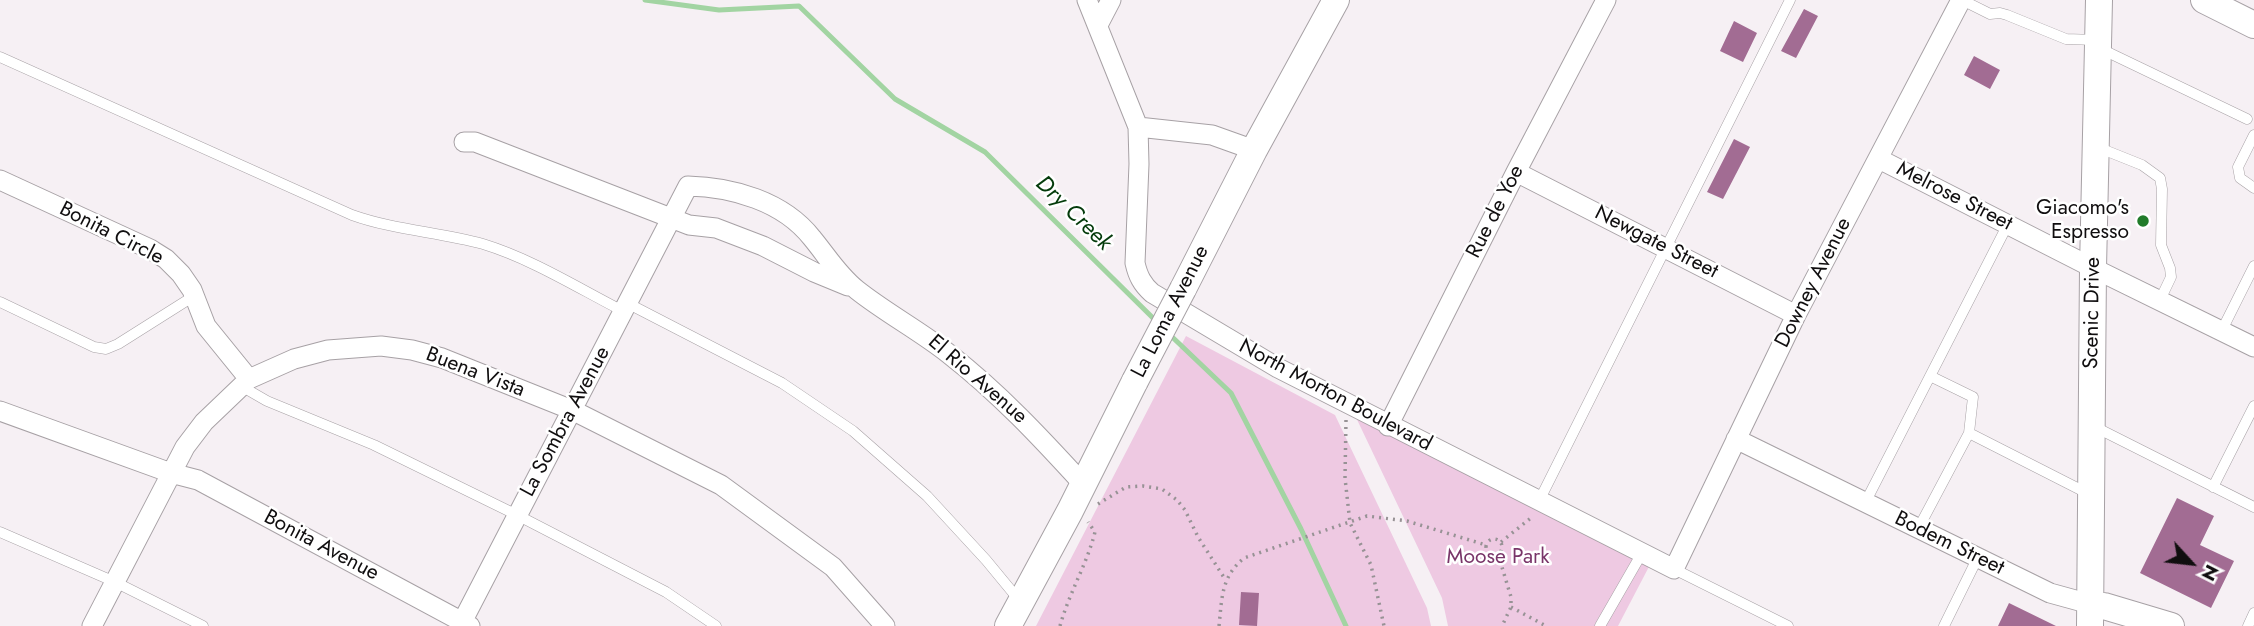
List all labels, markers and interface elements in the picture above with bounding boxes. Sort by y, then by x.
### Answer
street label: Melrose Street [1892,157,2016,237]
street label: Rue de Yoe [1462,161,1530,263]
water label: Dry Creek [1029,171,1117,257]
place label: Giacomo's Espresso [2036,196,2129,246]
street label: Bonita Circle [55,197,167,271]
street label: Newgate Street [1590,201,1722,285]
marker: Giacomo's Espresso [2135,213,2151,229]
street label: Downey Avenue [1770,214,1858,352]
street label: La Loma Avenue [1127,242,1215,382]
street label: Scenic Drive [2079,257,2107,369]
street label: El Rio Avenue [922,330,1032,430]
street label: North Morton Boulevard [1234,334,1436,458]
street label: Buena Vista [422,343,528,403]
street label: La Sombra Avenue [516,343,616,501]
street label: Bonita Avenue [259,505,383,587]
street label: Bodem Street [1890,507,2008,581]
north arrow [2156,528,2226,598]
park label: Moose Park [1447,545,1549,571]
text: N [2195,560,2226,586]

